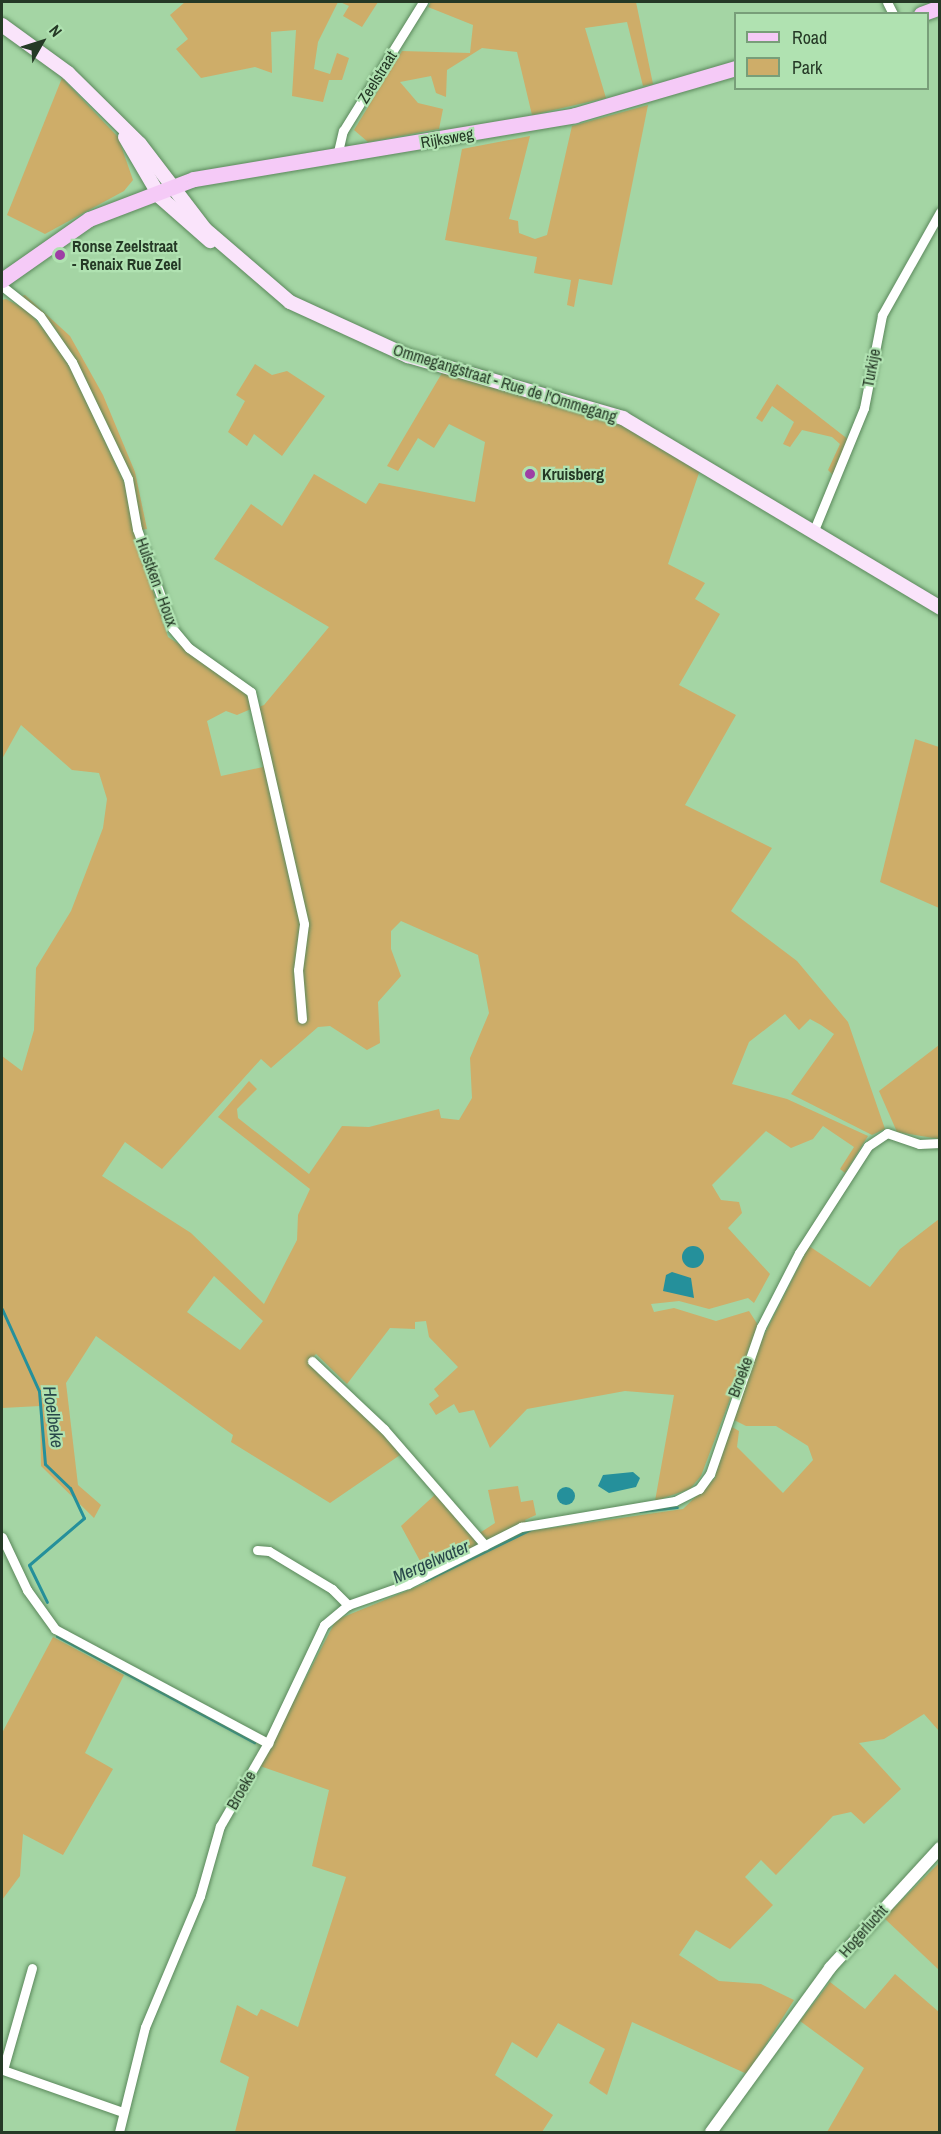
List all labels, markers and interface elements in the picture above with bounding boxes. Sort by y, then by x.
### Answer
north arrow [12,12,72,72]
legend [734,12,929,90]
text: N [44,20,68,41]
text: Road [792,25,827,50]
street label: Zeelstraat [353,47,401,107]
text: Park [792,55,822,80]
street label: Rijksweg [419,124,475,152]
place label: Ronse Zeelstraat - Renaix Rue Zeel [72,236,181,274]
marker: Ronse Zeelstraat - Renaix Rue Zeel [53,248,67,262]
street label: Ommegangstraat - Rue de l'Ommegang [391,340,619,426]
street label: Turkije [858,347,884,389]
place label: Kruisberg [542,464,604,484]
marker: Kruisberg [523,467,537,481]
street label: Hulstken - Houx [132,535,182,629]
street label: Broeke [724,1354,756,1400]
water label: Hoelbeke [38,1385,68,1449]
water label: Mergelwater [390,1536,472,1588]
street label: Broeke [222,1767,260,1813]
street label: Hogerlucht [835,1901,891,1961]

